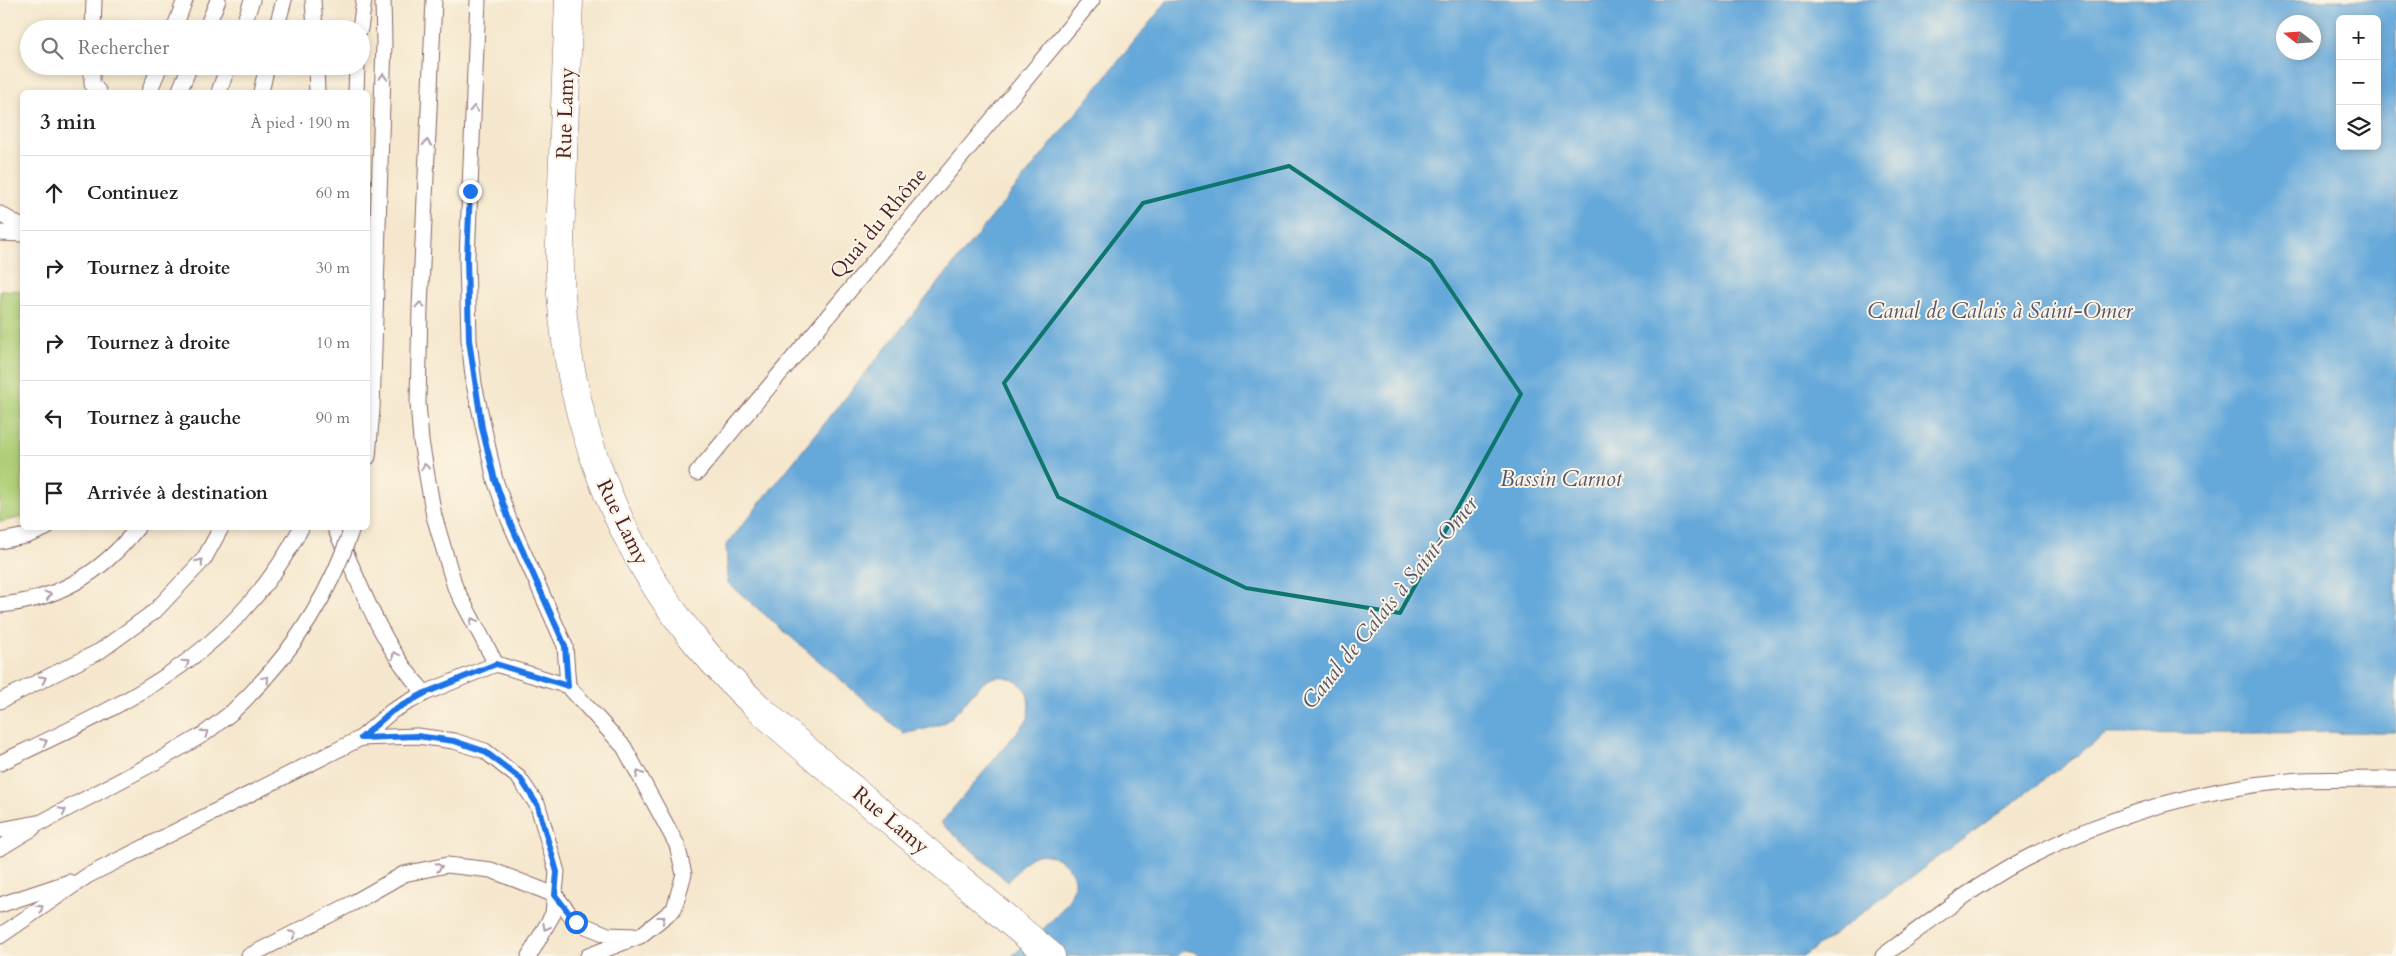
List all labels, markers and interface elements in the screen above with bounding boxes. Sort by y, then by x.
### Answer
north arrow [2276,15,2321,60]
map controls [2336,15,2381,150]
button: + [2336,15,2381,60]
search box [20,20,370,75]
icon: search [38,34,66,62]
text: Rechercher [78,35,169,61]
button: − [2336,60,2381,105]
street label: Rue Lamy [549,67,582,159]
one-way arrow [378,72,388,80]
one-way arrow [468,105,479,113]
button: layers [2336,105,2381,150]
text: 3 min [40,108,96,137]
text: À pied · 190 m [250,112,350,134]
one-way arrow [422,138,433,146]
street label: Quai du Rhône [823,161,934,285]
icon: ahead [40,179,68,207]
text: Continuez [87,180,178,206]
route end [459,180,482,203]
text: 60 m [316,182,350,204]
icon: right [40,254,68,282]
text: Tournez à droite [87,255,230,281]
text: 30 m [316,257,350,279]
water label: Canal de Calais à Saint-Omer [1867,296,2133,326]
one-way arrow [414,301,425,309]
icon: right [40,329,68,357]
text: Tournez à droite [87,330,230,356]
text: 10 m [316,332,350,354]
icon: left [40,404,68,432]
text: Tournez à gauche [87,405,241,431]
text: 90 m [316,407,350,429]
one-way arrow [420,463,430,471]
water label: Bassin Carnot [1500,464,1623,494]
street label: Rue Lamy [589,475,656,570]
icon: arrive [40,479,68,507]
text: Arrivée à destination [87,480,268,506]
water label: Canal de Calais à Saint-Omer [1295,489,1485,715]
one-way arrow [195,559,203,568]
one-way arrow [43,591,51,601]
one-way arrow [469,617,479,626]
one-way arrow [392,651,402,660]
one-way arrow [180,660,189,669]
one-way arrow [38,675,47,685]
one-way arrow [260,676,269,685]
one-way arrow [199,730,209,739]
one-way arrow [39,738,48,749]
one-way arrow [636,770,646,779]
street label: Rue Lamy [846,780,935,861]
one-way arrow [58,807,67,817]
one-way arrow [435,863,444,873]
one-way arrow [35,905,44,914]
route start [565,911,588,934]
one-way arrow [656,916,665,924]
one-way arrow [542,922,552,931]
one-way arrow [288,930,297,940]

